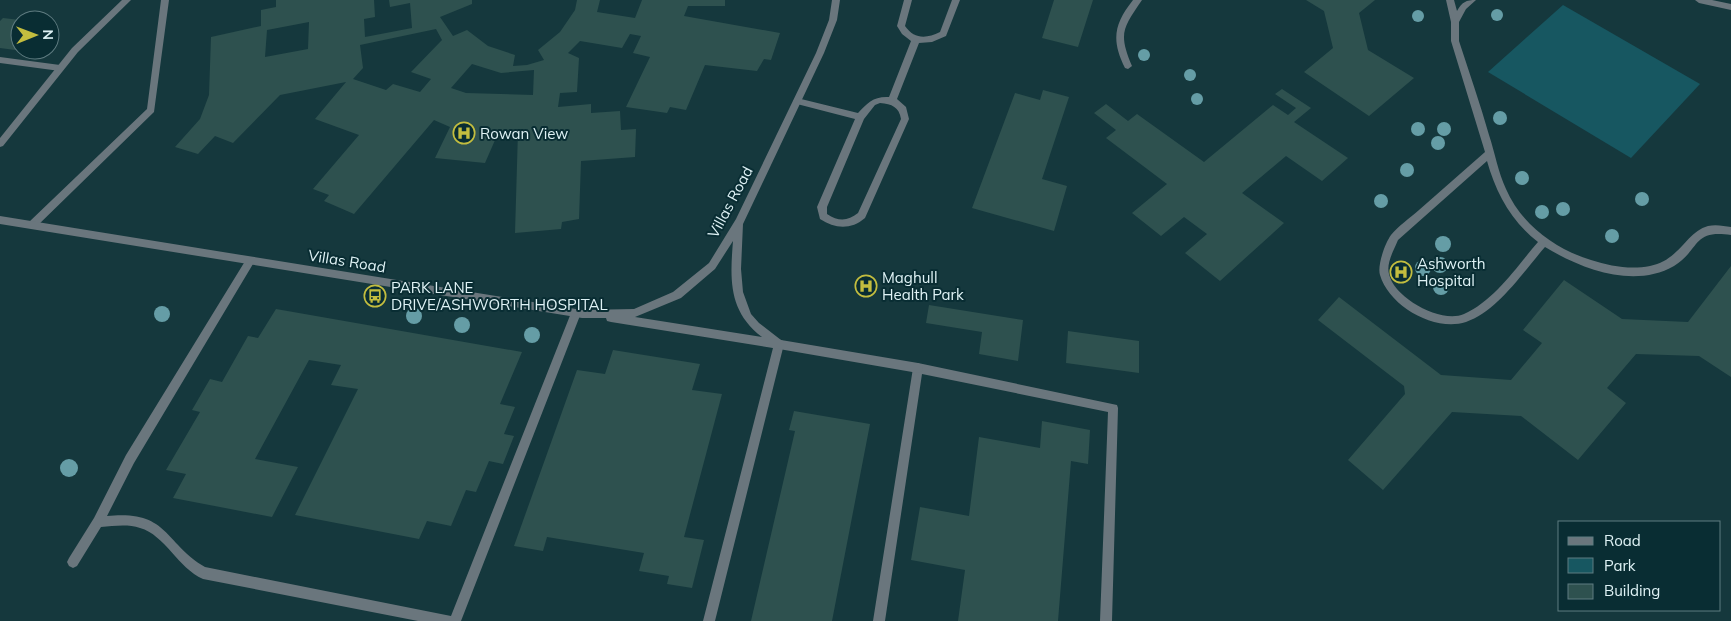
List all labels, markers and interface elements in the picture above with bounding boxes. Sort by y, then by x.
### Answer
north arrow [10,10,60,60]
text: N [39,29,57,40]
hospital icon: Rowan View [452,121,476,145]
place label: Rowan View [480,124,568,143]
street label: Villas Road [703,163,757,241]
street label: Villas Road [307,245,387,277]
place label: Ashworth Hospital [1417,254,1485,290]
hospital icon: Ashworth Hospital [1389,260,1413,284]
place label: Maghull Health Park [882,268,964,304]
hospital icon: Maghull Health Park [854,274,878,298]
place label: PARK LANE DRIVE/ASHWORTH HOSPITAL [391,278,608,314]
bus stop icon: PARK LANE DRIVE/ASHWORTH HOSPITAL [363,284,387,308]
legend [1558,521,1721,611]
text: Road [1604,531,1641,550]
text: Park [1604,556,1636,575]
text: Building [1604,581,1660,600]

